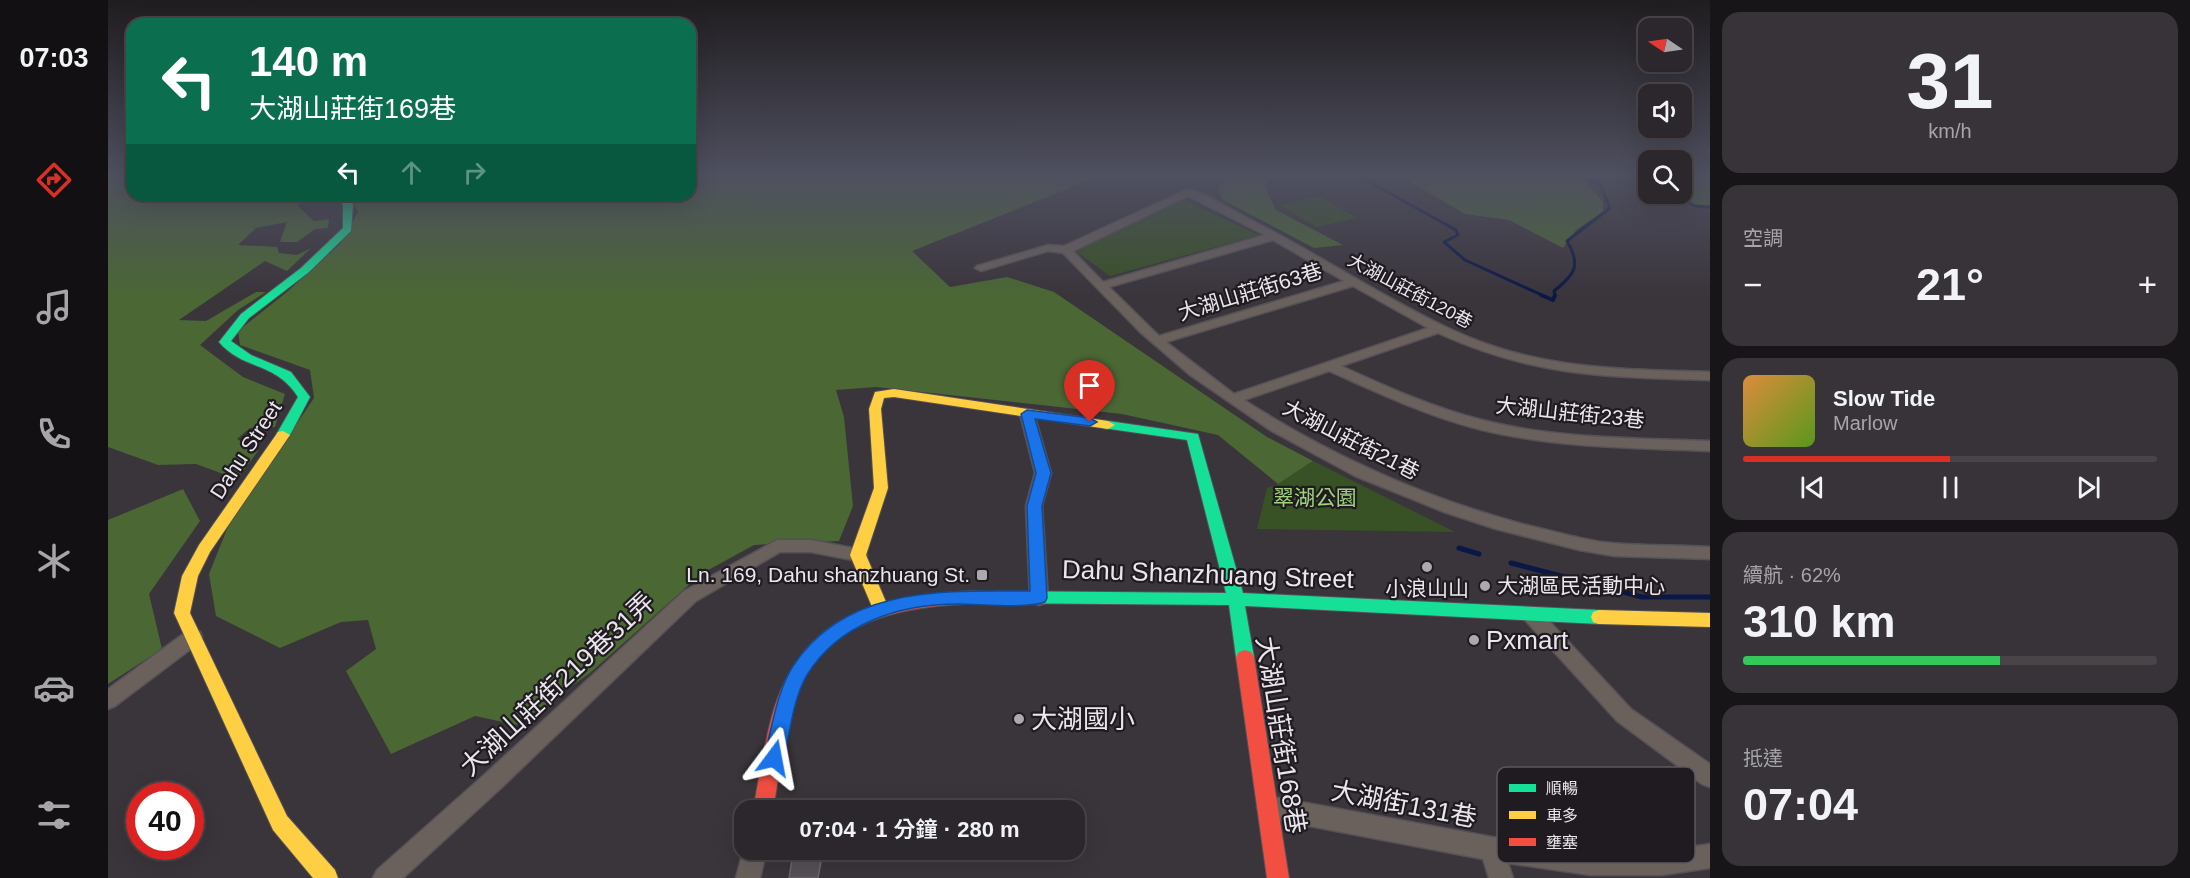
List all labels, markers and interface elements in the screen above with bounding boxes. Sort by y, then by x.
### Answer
north arrow [1638,18,1692,72]
map controls [1638,18,1692,204]
text: 31 [1907,37,1993,125]
text: 140 m [249,38,368,85]
icon: left [150,42,228,120]
text: 07:03 [19,43,89,73]
button: sound [1638,84,1692,138]
text: 大湖山莊街169巷 [249,94,456,124]
text: km/h [1928,120,1972,142]
button: search [1638,150,1692,204]
icon: left [332,156,365,189]
icon: ahead [395,156,428,189]
icon: right [458,156,491,189]
icon: directions [33,159,75,201]
text: 空調 [1743,227,1783,249]
street label: 大湖山莊街120巷 [1344,250,1476,332]
street label: 大湖山莊街63巷 [1175,259,1325,324]
text: 21° [1916,259,1984,310]
text: − [1743,266,1762,303]
text: + [2138,266,2157,303]
icon: music [33,286,75,328]
pin [1064,360,1115,422]
icon: arrive [1073,369,1106,402]
text: Slow Tide [1833,386,1935,411]
street label: 大湖山莊街23巷 [1495,393,1646,432]
street label: 大湖山莊街21巷 [1279,395,1423,484]
street label: Dahu Street [205,396,286,503]
text: Marlow [1833,412,1897,434]
icon: phone [33,413,75,455]
icon: previous [1796,471,1829,504]
icon: pause [1934,471,1967,504]
icon: next [2072,471,2105,504]
park label: 翠湖公園 [1273,486,1357,509]
icon: climate [33,540,75,582]
street label: Dahu Shanzhuang Street [1062,554,1355,594]
marker: 小浪山山 [1420,560,1434,574]
place label: Ln. 169, Dahu shanzhuang St. [686,563,970,586]
text: 續航 · 62% [1743,564,1841,586]
marker: Ln. 169, Dahu shanzhuang St. [975,568,989,582]
place label: 大湖區民活動中心 [1497,574,1665,597]
place label: 小浪山山 [1385,577,1469,600]
marker: 大湖區民活動中心 [1478,579,1492,593]
street label: 大湖山莊街219巷31弄 [454,586,660,782]
text: 310 km [1743,596,1896,647]
place label: Pxmart [1486,625,1569,655]
marker: Pxmart [1467,633,1481,647]
street label: 大湖山莊街168巷 [1251,634,1311,836]
icon: car [33,667,75,709]
place label: 大湖國小 [1031,704,1135,734]
marker: 大湖國小 [1012,712,1026,726]
position arrow [742,726,806,790]
text: 抵達 [1743,747,1783,769]
legend [1497,767,1695,863]
street label: 大湖街131巷 [1329,775,1479,833]
text: 07:04 [1743,779,1858,830]
text: 順暢 [1546,780,1578,797]
speed limit sign: 40 [126,782,204,860]
icon: filters [33,794,75,836]
text: 車多 [1546,807,1578,824]
text: 07:04 · 1 分鐘 · 280 m [799,817,1020,842]
text: 壅塞 [1546,834,1578,851]

